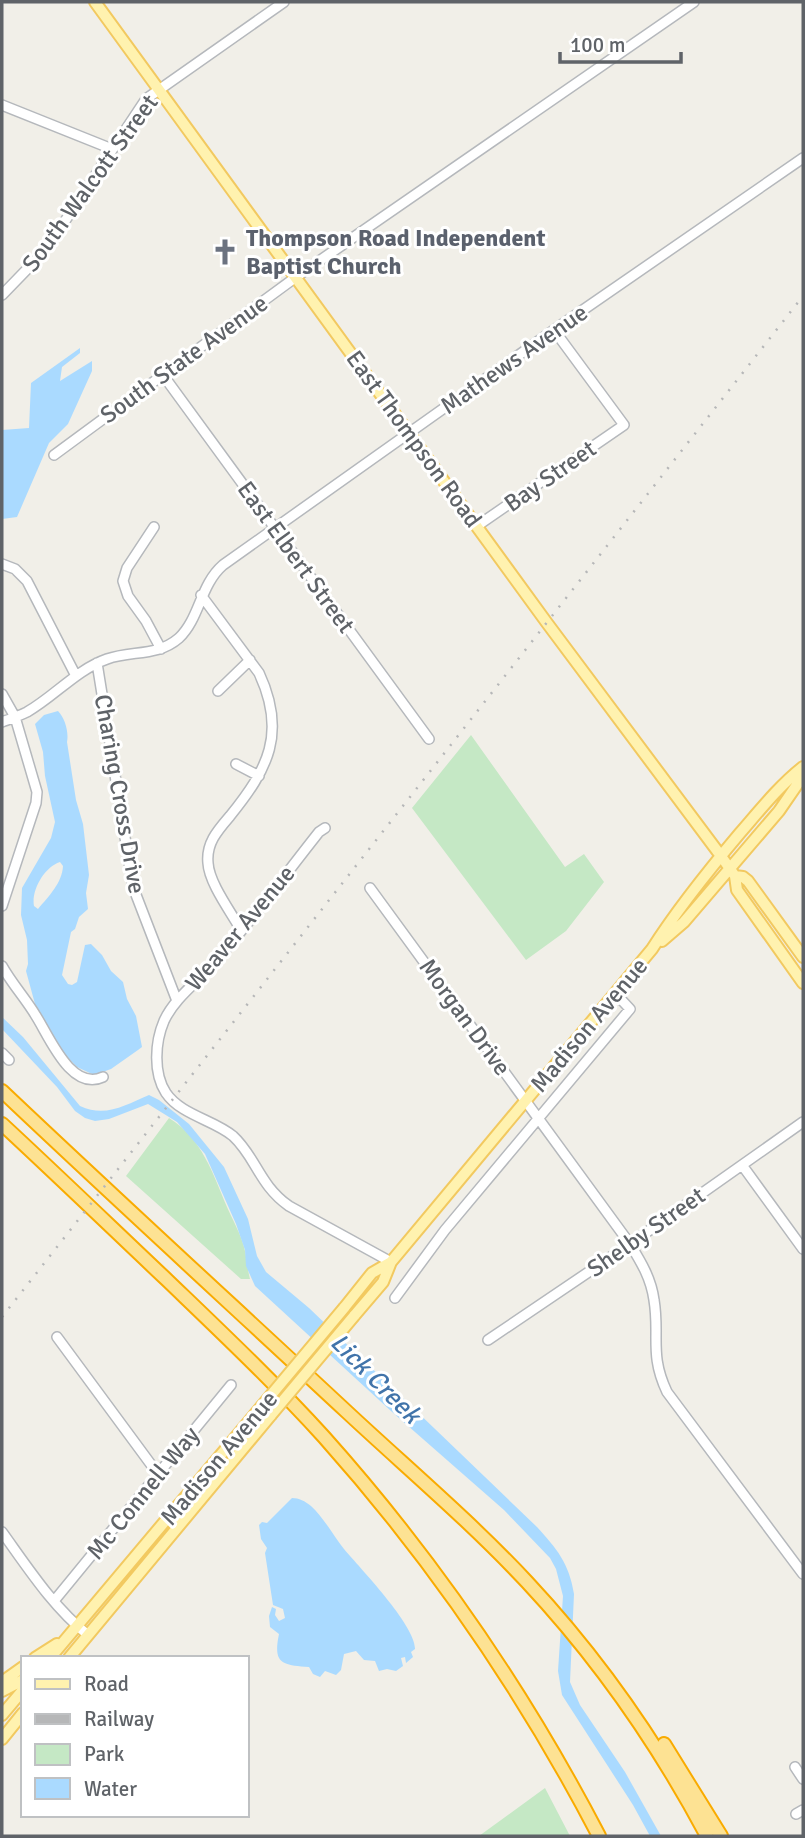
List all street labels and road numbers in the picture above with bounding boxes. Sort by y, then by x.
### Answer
street label: South Walcott Street [15,88,165,278]
street label: South State Avenue [94,288,274,430]
street label: Mathews Avenue [435,297,593,421]
street label: East Thompson Road [340,345,488,533]
street label: Bay Street [498,433,602,519]
street label: East Elbert Street [231,475,361,639]
street label: Charing Cross Drive [88,692,152,896]
street label: Weaver Avenue [179,859,301,997]
street label: Madison Avenue [524,951,654,1099]
street label: Morgan Drive [412,953,518,1081]
street label: Shelby Street [581,1180,711,1284]
street label: Madison Avenue [154,1384,284,1532]
street label: Mc Connell Way [80,1420,206,1566]

